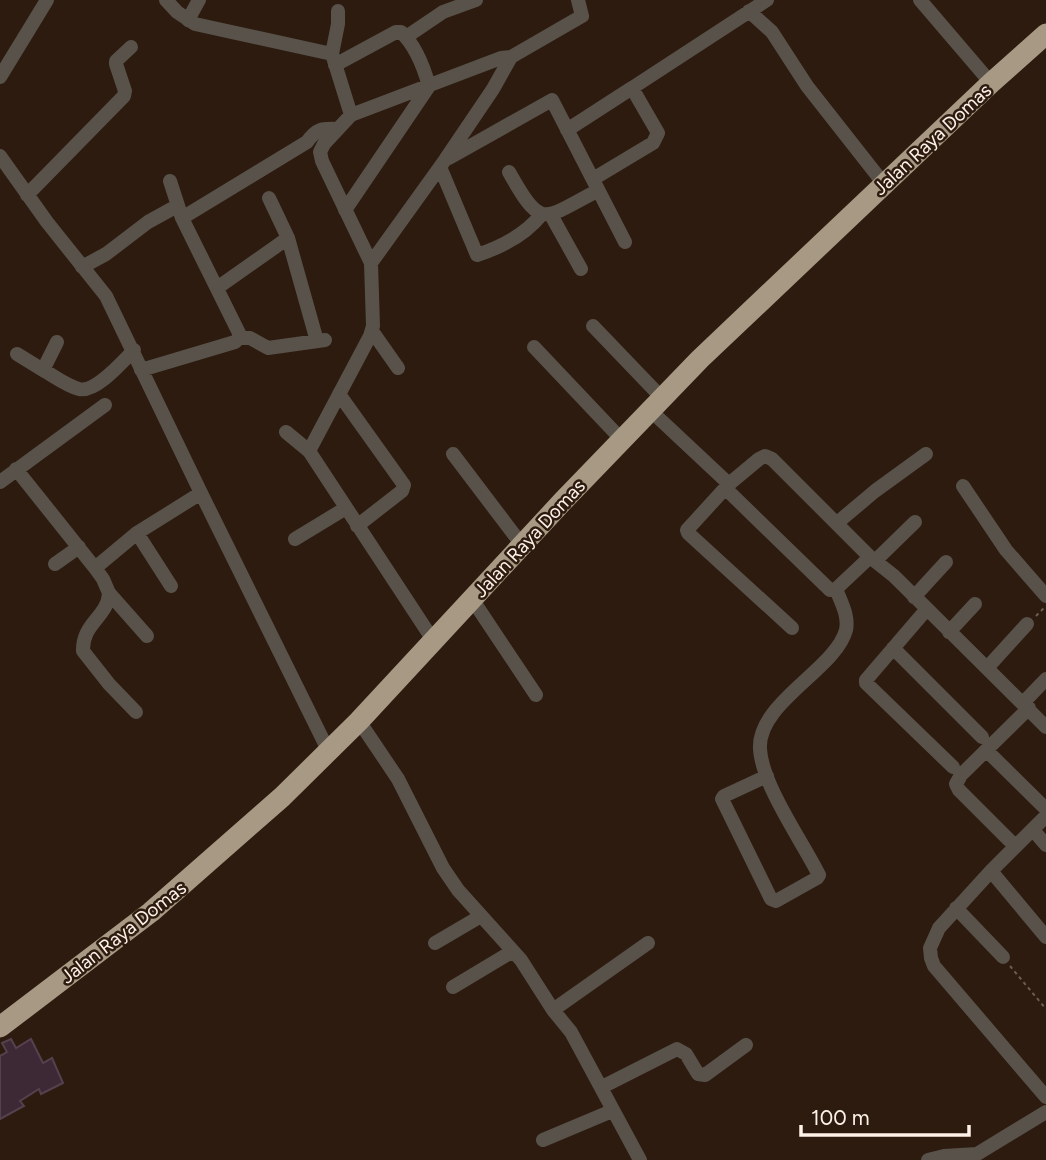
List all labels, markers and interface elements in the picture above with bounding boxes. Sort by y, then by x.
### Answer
street label: Jalan Raya Domas [869,79,996,200]
street label: Jalan Raya Domas [469,474,590,602]
street label: Jalan Raya Domas [56,876,191,989]
scale bar [801,1094,969,1138]
text: 100 m [811,1105,870,1130]

